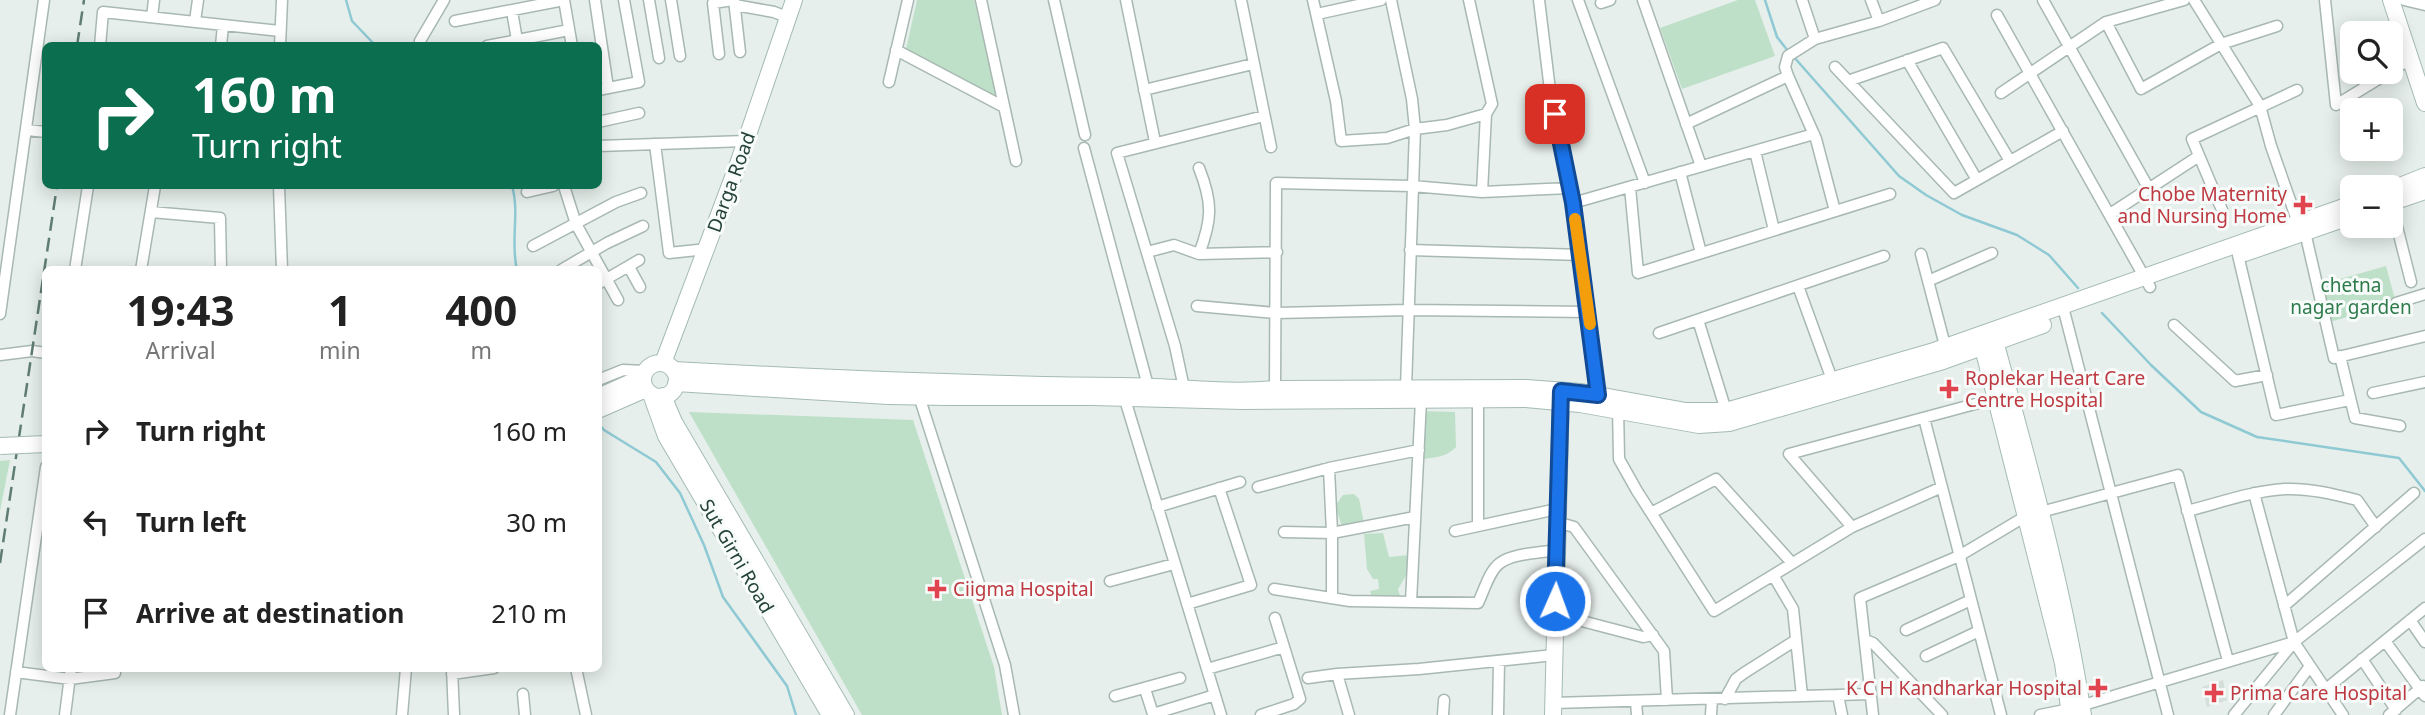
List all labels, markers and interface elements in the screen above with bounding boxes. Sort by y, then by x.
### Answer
map controls [2340,21,2403,238]
button: search [2340,21,2403,84]
text: 160 m [192,61,337,127]
icon: right [77,70,168,161]
pin [1525,84,1585,144]
icon: arrive [1536,95,1574,133]
button: + [2340,98,2403,161]
text: Turn right [192,124,342,167]
street label: Darga Road [701,128,761,236]
button: − [2340,175,2403,238]
place label: Chobe Maternity and Nursing Home [2118,181,2287,229]
marker: Chobe Maternity and Nursing Home [2293,195,2313,215]
park label: chetna nagar garden [2290,272,2412,320]
text: 19:43 [127,281,234,338]
text: 1 [328,281,352,338]
text: 400 [445,281,517,338]
text: Arrival [145,334,216,366]
text: min [319,334,361,366]
text: m [471,334,492,366]
place label: Roplekar Heart Care Centre Hospital [1965,365,2145,413]
marker: Roplekar Heart Care Centre Hospital [1939,379,1959,399]
icon: right [77,412,115,450]
text: Turn right [136,413,266,449]
text: 160 m [491,413,567,449]
street label: Sut Girni Road [694,494,780,618]
icon: left [77,503,115,541]
text: Turn left [136,504,247,540]
text: 30 m [506,504,567,540]
position arrow [1518,564,1592,638]
place label: Ciigma Hospital [953,576,1094,602]
marker: Ciigma Hospital [927,579,947,599]
icon: arrive [77,594,115,632]
text: Arrive at destination [136,595,405,631]
text: 210 m [491,595,567,631]
place label: K C H Kandharkar Hospital [1846,675,2082,701]
marker: K C H Kandharkar Hospital [2088,678,2108,698]
place label: Prima Care Hospital [2230,680,2407,706]
marker: Prima Care Hospital [2204,683,2224,703]

